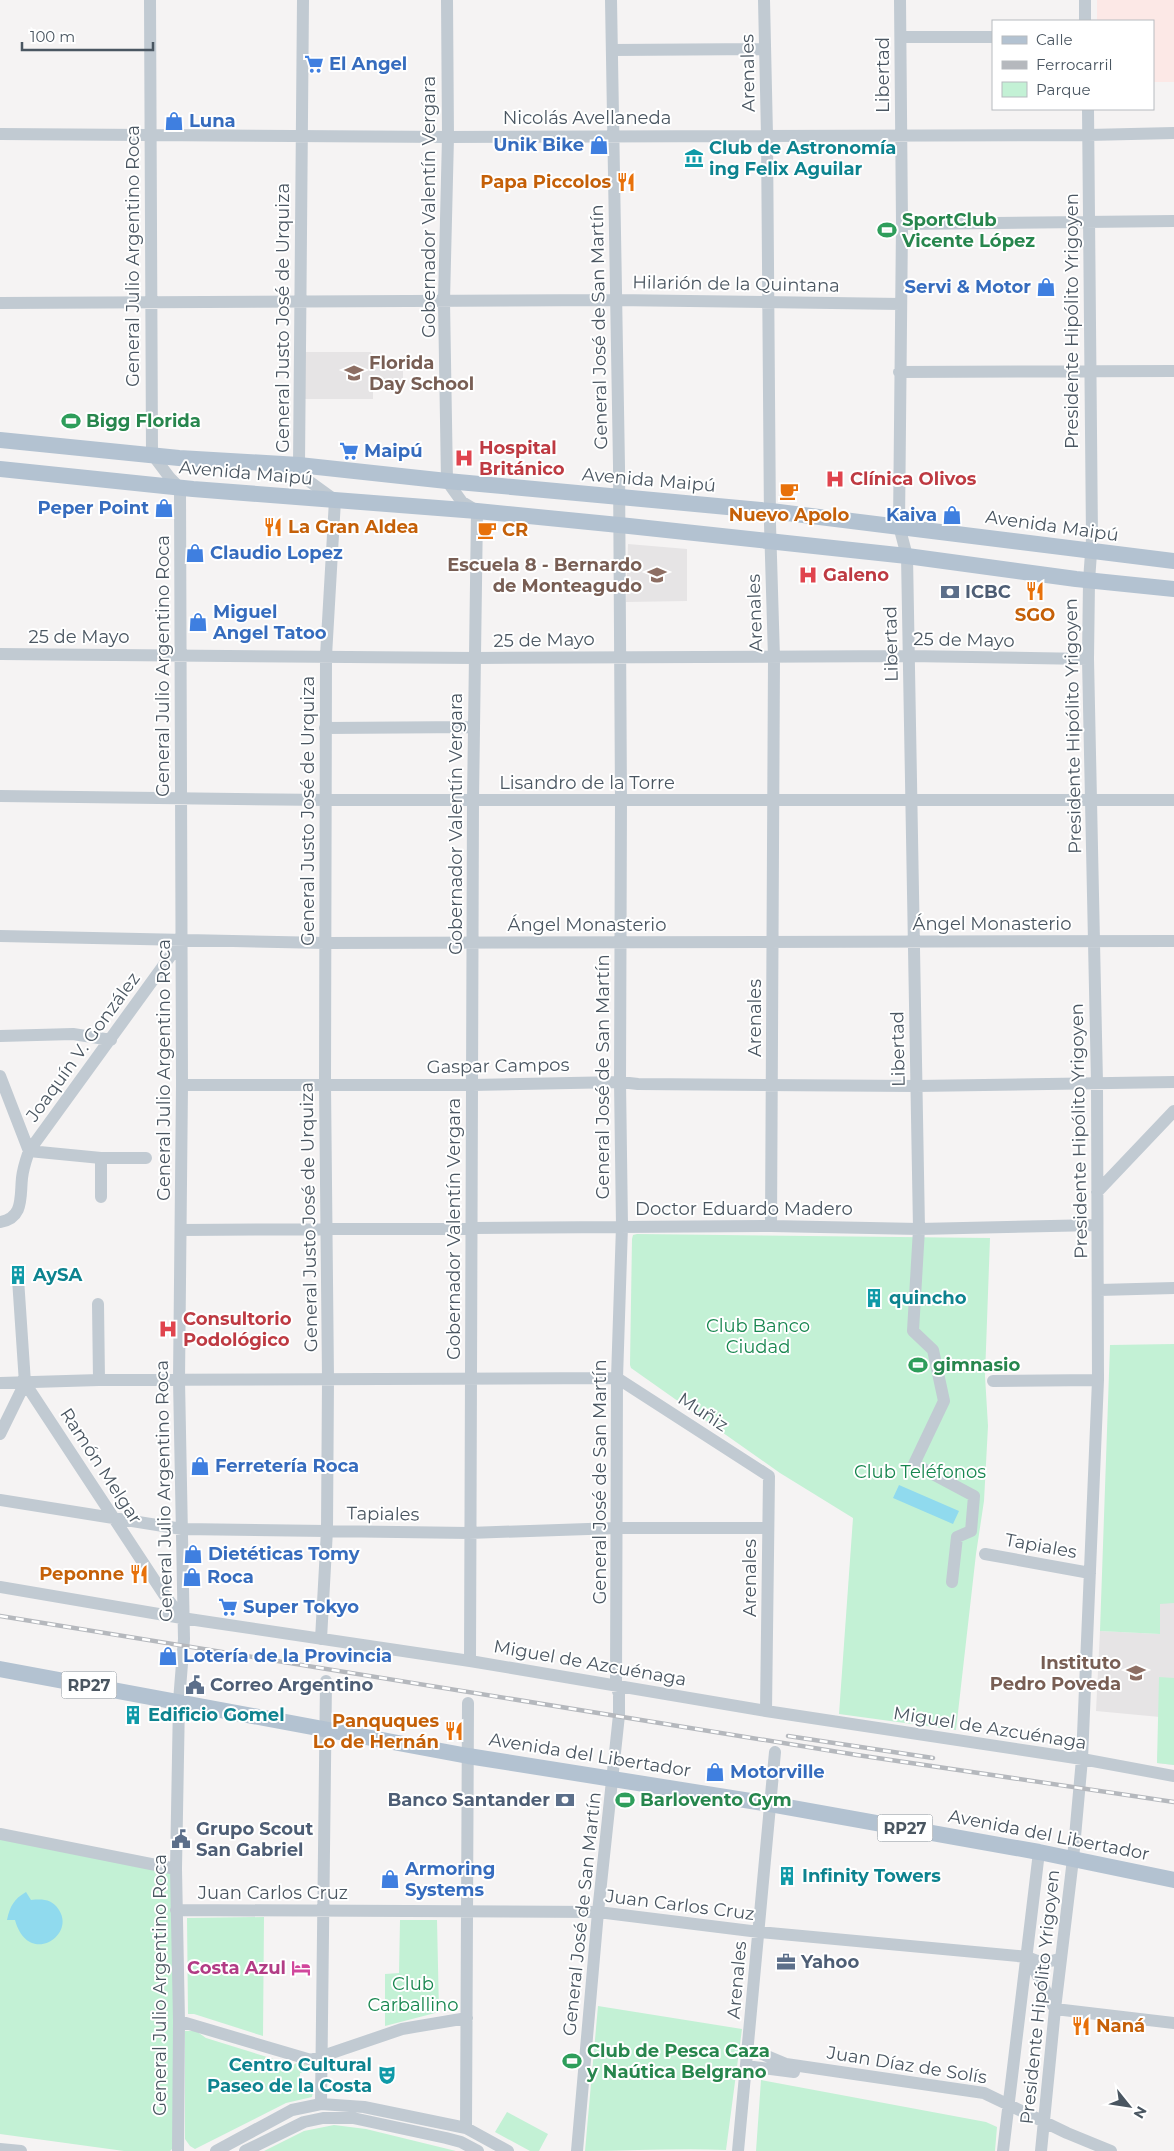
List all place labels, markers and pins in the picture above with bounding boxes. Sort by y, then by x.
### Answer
supermarket icon: El Angel [303,53,325,75]
place label: El Angel [329,53,407,75]
shop icon: Luna [163,110,185,132]
place label: Luna [189,110,236,132]
place label: Unik Bike [493,134,584,156]
shop icon: Unik Bike [588,134,610,156]
place label: Club de Astronomía ing Felix Aguilar [709,137,896,180]
museum icon: Club de Astronomía ing Felix Aguilar [683,147,705,169]
place label: Papa Piccolos [480,171,611,193]
restaurant icon: Papa Piccolos [615,171,637,193]
place label: SportClub Vicente López [901,209,1035,252]
sports icon: SportClub Vicente López [876,219,898,241]
place label: Servi & Motor [905,276,1031,298]
shop icon: Servi & Motor [1035,276,1057,298]
place label: Florida Day School [369,352,474,395]
school or university icon: Florida Day School [343,362,365,384]
sports icon: Bigg Florida [60,410,82,432]
place label: Bigg Florida [86,410,201,432]
place label: Hospital Británico [479,437,565,480]
supermarket icon: Maipú [338,440,360,462]
place label: Maipú [364,440,423,462]
hospital icon: Hospital Británico [453,447,475,469]
hospital icon: Clínica Olivos [824,468,846,490]
place label: Clínica Olivos [850,468,977,490]
cafe icon: Nuevo Apolo [778,480,800,502]
place label: Peper Point [38,497,149,519]
shop icon: Peper Point [153,497,175,519]
place label: Nuevo Apolo [729,504,850,526]
place label: Kaiva [886,504,937,526]
shop icon: Kaiva [941,504,963,526]
restaurant icon: La Gran Aldea [262,516,284,538]
place label: La Gran Aldea [288,516,419,538]
cafe icon: CR [476,519,498,541]
place label: CR [502,519,528,541]
shop icon: Claudio Lopez [184,542,206,564]
place label: Claudio Lopez [210,542,343,564]
place label: Escuela 8 - Bernardo de Monteagudo [447,554,642,597]
school or university icon: Escuela 8 - Bernardo de Monteagudo [646,564,668,586]
hospital icon: Galeno [797,564,819,586]
place label: Galeno [823,564,889,586]
restaurant icon: SGO [1024,580,1046,602]
bank icon: ICBC [939,581,961,603]
place label: ICBC [965,581,1011,603]
place label: Miguel Angel Tatoo [212,601,327,644]
place label: SGO [1015,604,1055,626]
shop icon: Miguel Angel Tatoo [187,611,209,633]
building icon: AySA [7,1264,29,1286]
place label: AySA [32,1264,82,1286]
building icon: quincho [863,1287,885,1309]
place label: quincho [889,1287,967,1309]
place label: Consultorio Podológico [183,1308,292,1351]
hospital icon: Consultorio Podológico [157,1318,179,1340]
sports icon: gimnasio [907,1354,929,1376]
place label: gimnasio [933,1354,1020,1376]
shop icon: Ferretería Roca [189,1455,211,1477]
place label: Ferretería Roca [215,1455,359,1477]
shop icon: Dietéticas Tomy [182,1543,204,1565]
place label: Dietéticas Tomy [208,1543,360,1565]
place label: Peponne [39,1563,124,1585]
restaurant icon: Peponne [128,1563,150,1585]
shop icon: Roca [181,1566,203,1588]
place label: Roca [207,1566,254,1588]
supermarket icon: Super Tokyo [217,1596,239,1618]
place label: Super Tokyo [243,1596,359,1618]
shop icon: Lotería de la Provincia [157,1645,179,1667]
place label: Lotería de la Provincia [183,1645,392,1667]
place label: Instituto Pedro Poveda [990,1652,1121,1695]
school or university icon: Instituto Pedro Poveda [1125,1662,1147,1684]
public building icon: Correo Argentino [184,1674,206,1696]
place label: Correo Argentino [210,1674,374,1696]
building icon: Edificio Gomel [122,1704,144,1726]
place label: Edificio Gomel [148,1704,285,1726]
place label: Panquques Lo de Hernán [313,1710,439,1753]
restaurant icon: Panquques Lo de Hernán [443,1720,465,1742]
shop icon: Motorville [704,1761,726,1783]
place label: Motorville [730,1761,825,1783]
place label: Banco Santander [387,1789,550,1811]
bank icon: Banco Santander [554,1789,576,1811]
sports icon: Barlovento Gym [614,1789,636,1811]
place label: Barlovento Gym [640,1789,792,1811]
place label: Grupo Scout San Gabriel [196,1818,313,1861]
public building icon: Grupo Scout San Gabriel [170,1828,192,1850]
place label: Armoring Systems [404,1858,495,1901]
building icon: Infinity Towers [776,1865,798,1887]
place label: Infinity Towers [802,1865,941,1887]
shop icon: Armoring Systems [379,1868,401,1890]
office icon: Yahoo [775,1951,797,1973]
place label: Yahoo [800,1951,859,1973]
place label: Costa Azul [187,1957,286,1979]
hotel icon: Costa Azul [290,1957,312,1979]
restaurant icon: Naná [1070,2015,1092,2037]
place label: Naná [1096,2015,1145,2037]
place label: Club de Pesca Caza y Naútica Belgrano [586,2040,770,2083]
sports icon: Club de Pesca Caza y Naútica Belgrano [561,2050,583,2072]
place label: Centro Cultural Paseo de la Costa [207,2054,372,2097]
theatre icon: Centro Cultural Paseo de la Costa [376,2064,398,2086]

